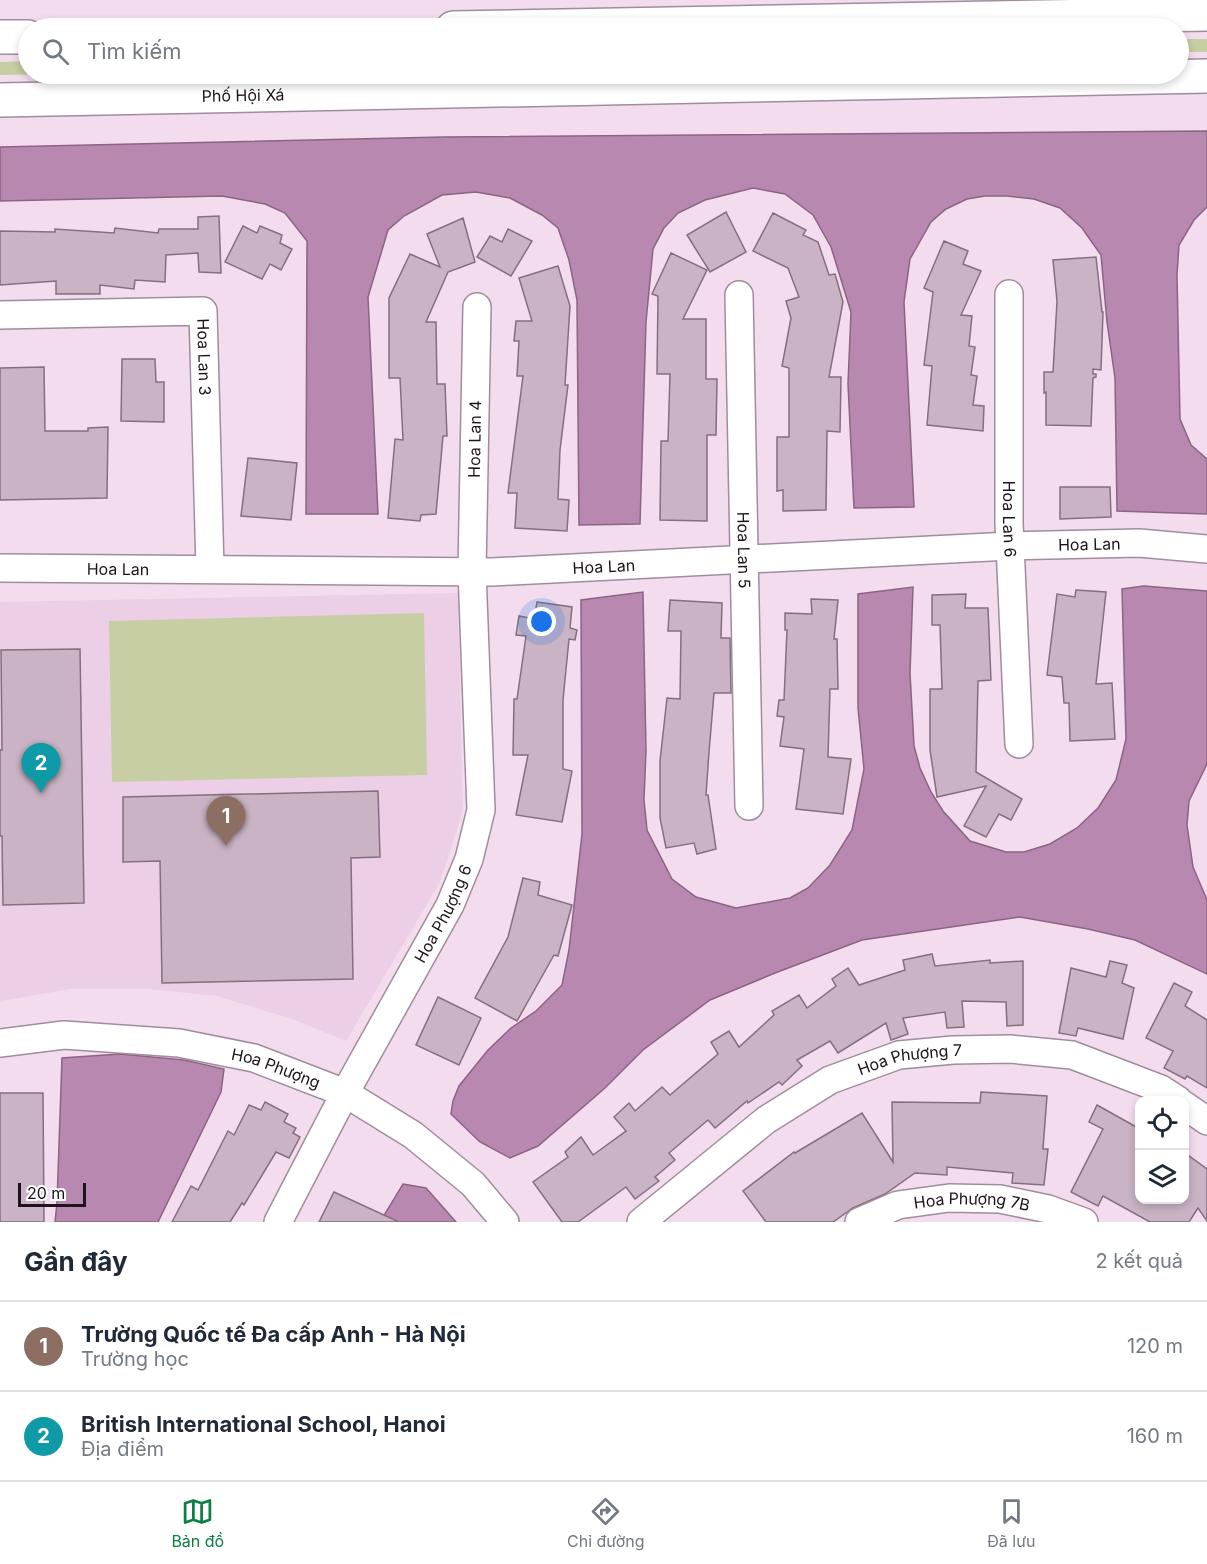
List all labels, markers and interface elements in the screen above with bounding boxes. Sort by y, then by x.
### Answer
search box [18,18,1189,84]
icon: search [39,35,72,68]
text: Tìm kiếm [87,38,182,64]
street label: Phố Hội Xá [201,84,284,106]
street label: Hoa Lan 3 [193,318,215,396]
street label: Hoa Lan 4 [464,400,485,478]
street label: Hoa Lan 6 [999,480,1021,558]
street label: Hoa Lan 5 [733,511,755,589]
street label: Hoa Lan [1058,533,1121,555]
street label: Hoa Lan [572,555,636,578]
street label: Hoa Lan [87,559,149,579]
your location [527,607,556,636]
pin: 2 [22,744,60,793]
pin: 1 [206,796,246,846]
street label: Hoa Phượng 6 [410,861,476,966]
street label: Hoa Phượng 7 [855,1040,962,1079]
street label: Hoa Phượng [230,1044,323,1093]
map controls [1135,1096,1189,1204]
button: locate [1135,1096,1189,1150]
button: layers [1135,1150,1189,1204]
scale bar [18,1180,86,1208]
text: 20 m [27,1183,65,1203]
street label: Hoa Phượng 7B [912,1188,1032,1215]
text: Gần đây [24,1246,128,1277]
text: 2 kết quả [1096,1249,1183,1273]
text: Trường Quốc tế Đa cấp Anh - Hà Nội [81,1321,466,1347]
text: 1 [39,1334,48,1358]
text: 120 m [1127,1334,1183,1358]
text: Trường học [81,1347,189,1371]
text: British International School, Hanoi [81,1411,446,1437]
text: 2 [37,1424,50,1448]
text: 160 m [1127,1424,1183,1448]
text: Địa điểm [81,1437,164,1461]
tab: Bản đồ [171,1495,224,1551]
tab: Chỉ đường [567,1495,644,1551]
tab: Đã lưu [987,1495,1036,1551]

